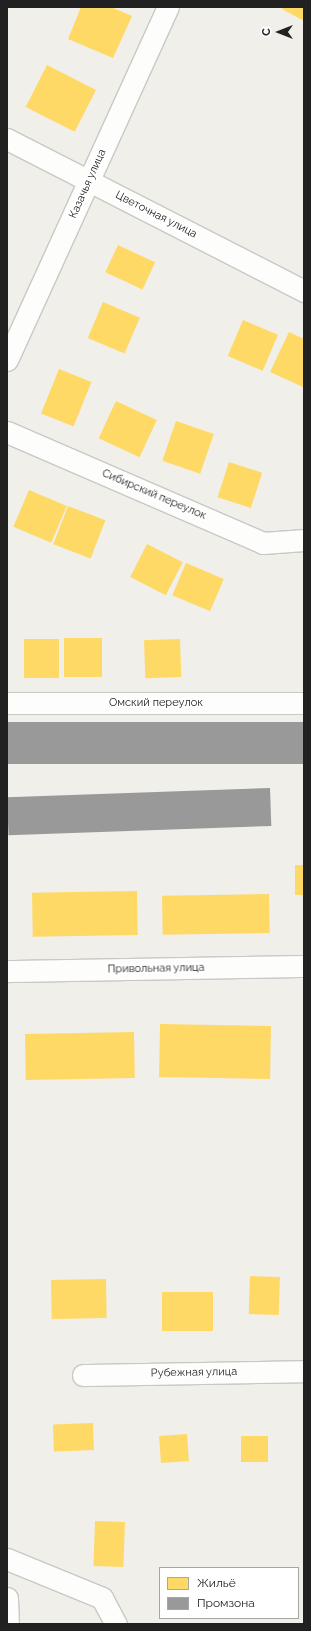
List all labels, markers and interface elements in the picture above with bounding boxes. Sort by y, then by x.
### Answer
north arrow [259,12,299,52]
text: С [260,28,273,36]
street label: Казачья улица [67,147,109,221]
street label: Цветочная улица [113,189,199,241]
street label: Сибирский переулок [100,467,208,523]
street label: Омский переулок [109,696,203,710]
street label: Привольная улица [107,962,205,976]
street label: Рубежная улица [151,1366,237,1380]
legend [159,1567,299,1619]
text: Жильё [197,1576,236,1590]
text: Промзона [197,1596,255,1610]

